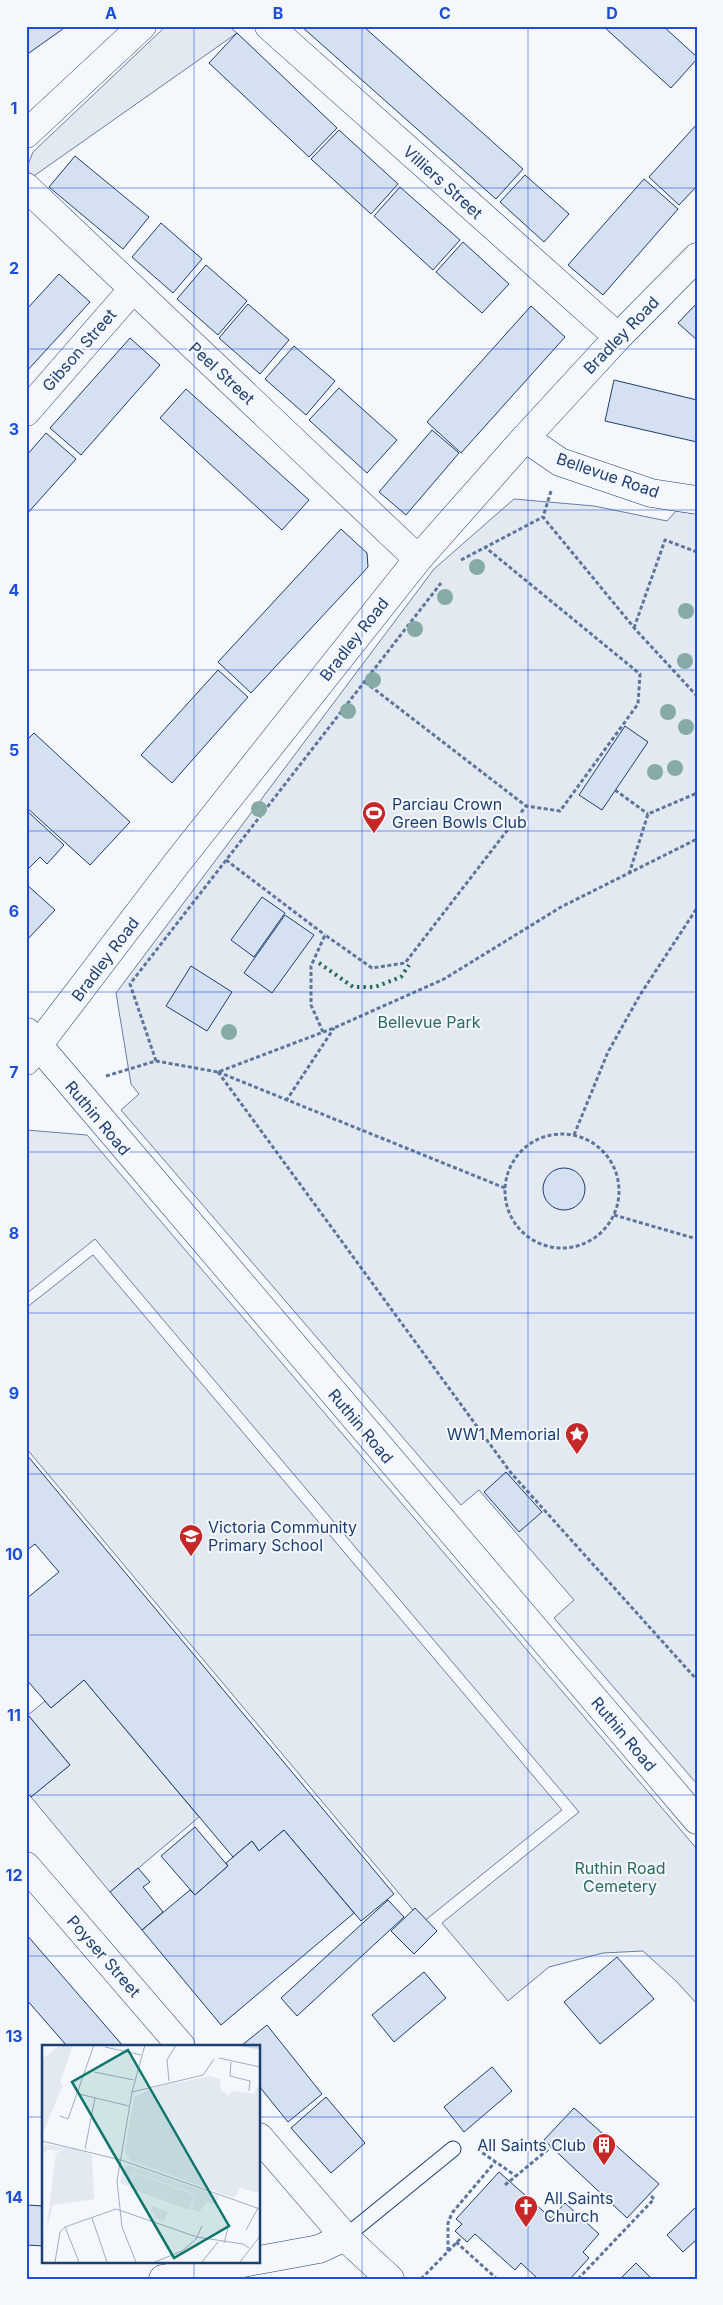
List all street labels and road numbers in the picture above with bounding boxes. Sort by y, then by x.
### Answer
street label: Villiers Street [399,141,487,223]
street label: Bradley Road [579,292,663,378]
street label: Gibson Street [38,305,120,395]
street label: Peel Street [185,338,259,408]
street label: Bellevue Road [554,448,662,502]
street label: Bradley Road [315,593,393,685]
street label: Bradley Road [67,913,143,1005]
street label: Ruthin Road [61,1077,135,1159]
street label: Ruthin Road [324,1385,398,1467]
street label: Ruthin Road [587,1693,661,1775]
street label: Poyser Street [63,1911,145,2001]

